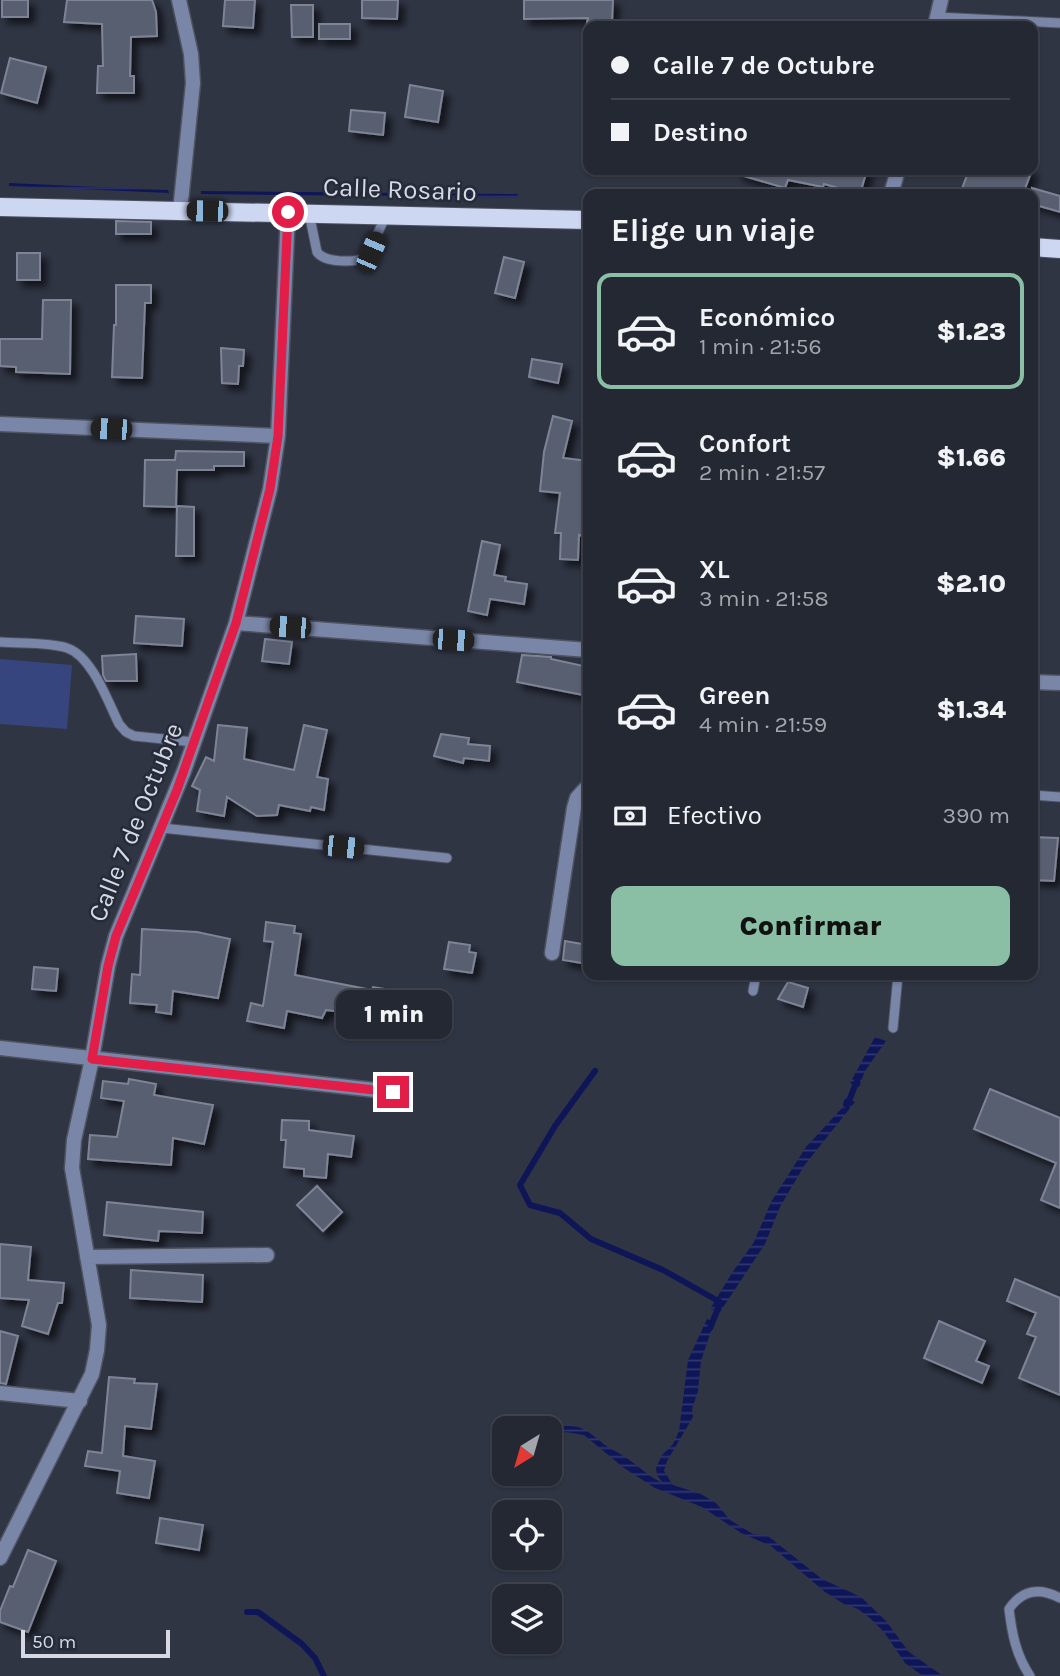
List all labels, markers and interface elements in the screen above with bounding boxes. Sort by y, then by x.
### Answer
text: Calle 7 de Octubre [653,50,875,81]
text: Destino [653,117,748,148]
street label: Calle Rosario [323,171,477,208]
route start [272,196,304,228]
car [186,200,229,222]
text: Elige un viaje [611,212,815,249]
car [354,229,389,275]
icon: car [615,300,678,363]
text: Económico [699,302,835,333]
text: $1.23 [936,316,1006,347]
text: 1 min · 21:56 [699,333,822,360]
car [90,418,133,440]
icon: car [615,426,678,489]
text: Confort [699,428,791,459]
text: $1.66 [936,442,1006,473]
text: 2 min · 21:57 [699,459,825,486]
icon: car [615,552,678,615]
text: XL [699,554,730,585]
text: $2.10 [936,568,1006,599]
text: 3 min · 21:58 [699,585,829,612]
car [269,615,312,639]
car [432,628,475,652]
icon: car [615,678,678,741]
text: Green [699,680,771,711]
text: $1.34 [936,694,1006,725]
text: 4 min · 21:59 [699,711,827,738]
street label: Calle 7 de Octubre [81,718,189,926]
icon: cash [611,797,649,835]
text: Efectivo [667,800,762,831]
text: 390 m [942,802,1010,829]
car [322,834,365,860]
button: Confirmar [611,886,1010,966]
callout: 1 min [335,990,451,1040]
text: 1 min [364,1001,424,1028]
route end [377,1076,409,1108]
north arrow [492,1416,562,1486]
map controls [492,1416,562,1654]
button: locate [492,1500,562,1570]
button: layers [492,1584,562,1654]
scale bar [21,1627,170,1659]
text: 50 m [32,1631,76,1653]

